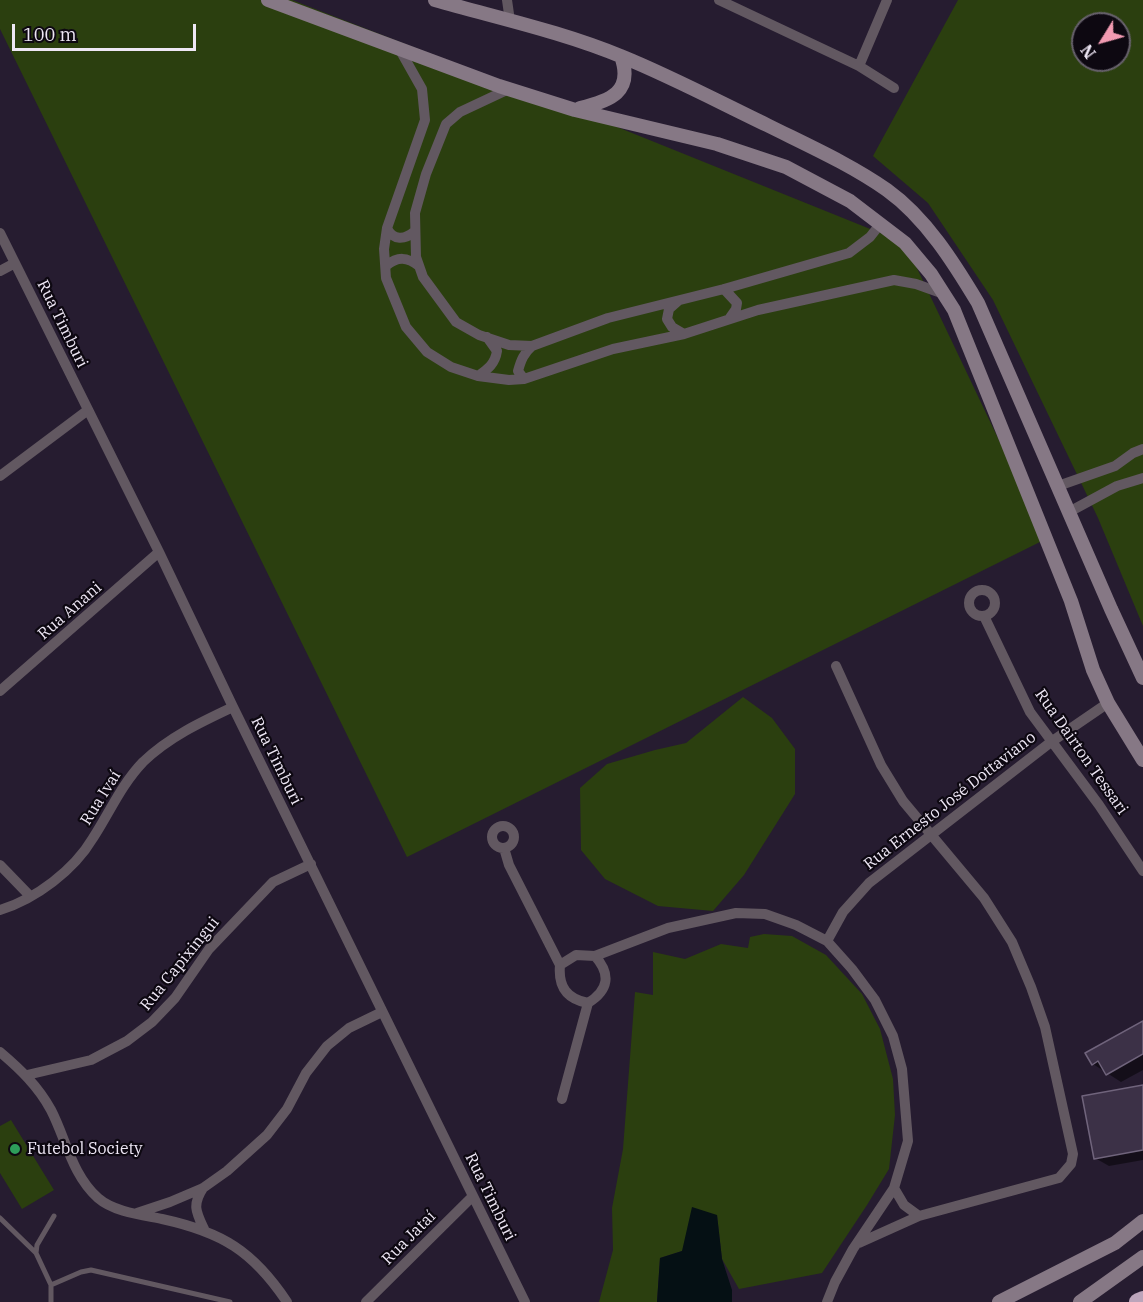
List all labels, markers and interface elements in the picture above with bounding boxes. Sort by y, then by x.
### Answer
scale bar [15,12,200,50]
north arrow [1071,12,1131,72]
text: 100 m [23,23,77,46]
text: N [1076,41,1100,63]
street label: Rua Timburi [32,277,92,371]
street label: Rua Anani [34,578,106,644]
street label: Rua Dairton Tessari [1031,686,1131,818]
street label: Rua Timburi [246,714,306,808]
street label: Rua Ernesto José Dottaviano [860,728,1040,874]
street label: Rua Ivaí [77,767,125,829]
street label: Rua Capixingui [136,913,224,1015]
place label: Futebol Society [27,1139,143,1159]
marker: Futebol Society [8,1142,22,1156]
street label: Rua Timburi [460,1150,520,1244]
street label: Rua Jataí [378,1207,440,1269]

